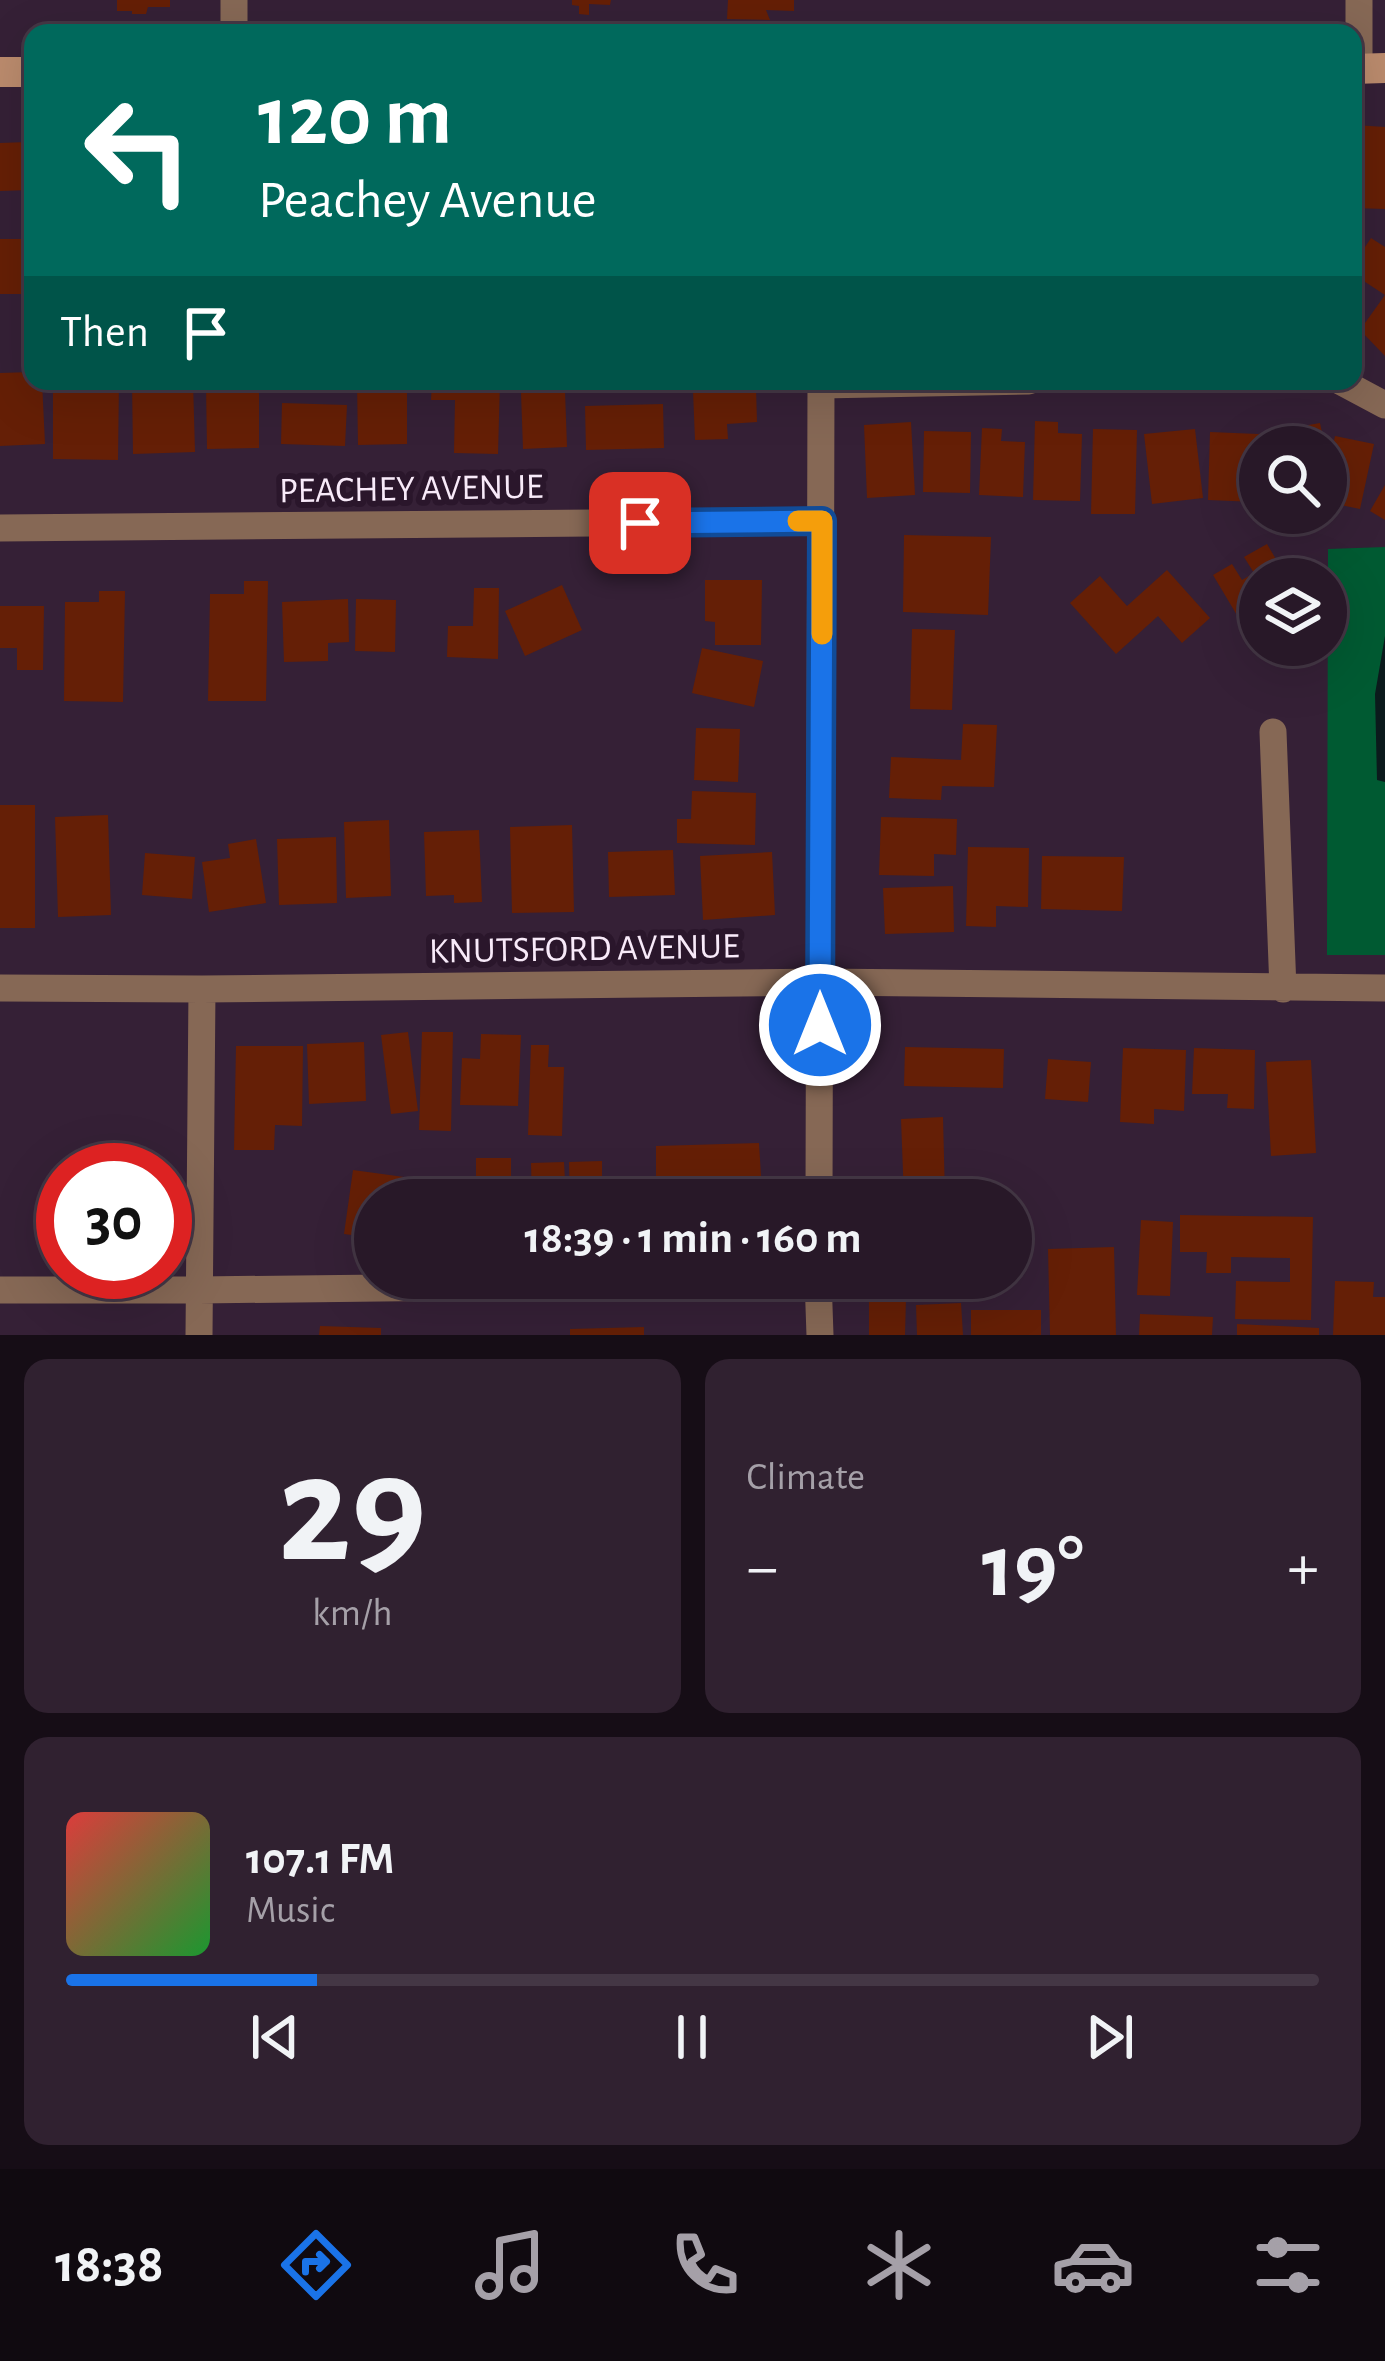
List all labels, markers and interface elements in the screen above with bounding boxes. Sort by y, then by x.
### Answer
icon: left [60,72,216,228]
text: 120 m [258,76,452,160]
text: Peachey Avenue [258,174,597,228]
icon: arrive [173,300,239,366]
text: Then [60,310,149,355]
map controls [1239,426,1347,666]
button: search [1239,426,1347,534]
street label: PEACHEY AVENUE [279,469,543,509]
pin [589,472,691,574]
icon: arrive [607,490,673,556]
button: layers [1239,558,1347,666]
street label: KNUTSFORD AVENUE [428,928,740,970]
position arrow [757,962,883,1088]
speed limit sign: 30 [36,1143,192,1299]
text: 18:39 · 1 min · 160 m [525,1216,861,1261]
text: 29 [278,1434,427,1590]
text: Climate [747,1458,865,1497]
text: 19° [982,1523,1084,1613]
text: − [747,1535,778,1601]
text: + [1287,1535,1319,1601]
text: km/h [312,1594,392,1633]
text: 107.1 FM [246,1837,394,1882]
text: Music [246,1891,335,1930]
icon: previous [242,2004,308,2070]
icon: pause [659,2004,725,2070]
icon: next [1077,2004,1143,2070]
icon: directions [274,2223,358,2307]
icon: music [468,2223,552,2307]
icon: phone [663,2223,747,2307]
icon: climate [857,2223,941,2307]
icon: car [1051,2223,1135,2307]
icon: filters [1246,2223,1330,2307]
text: 18:38 [55,2238,164,2292]

